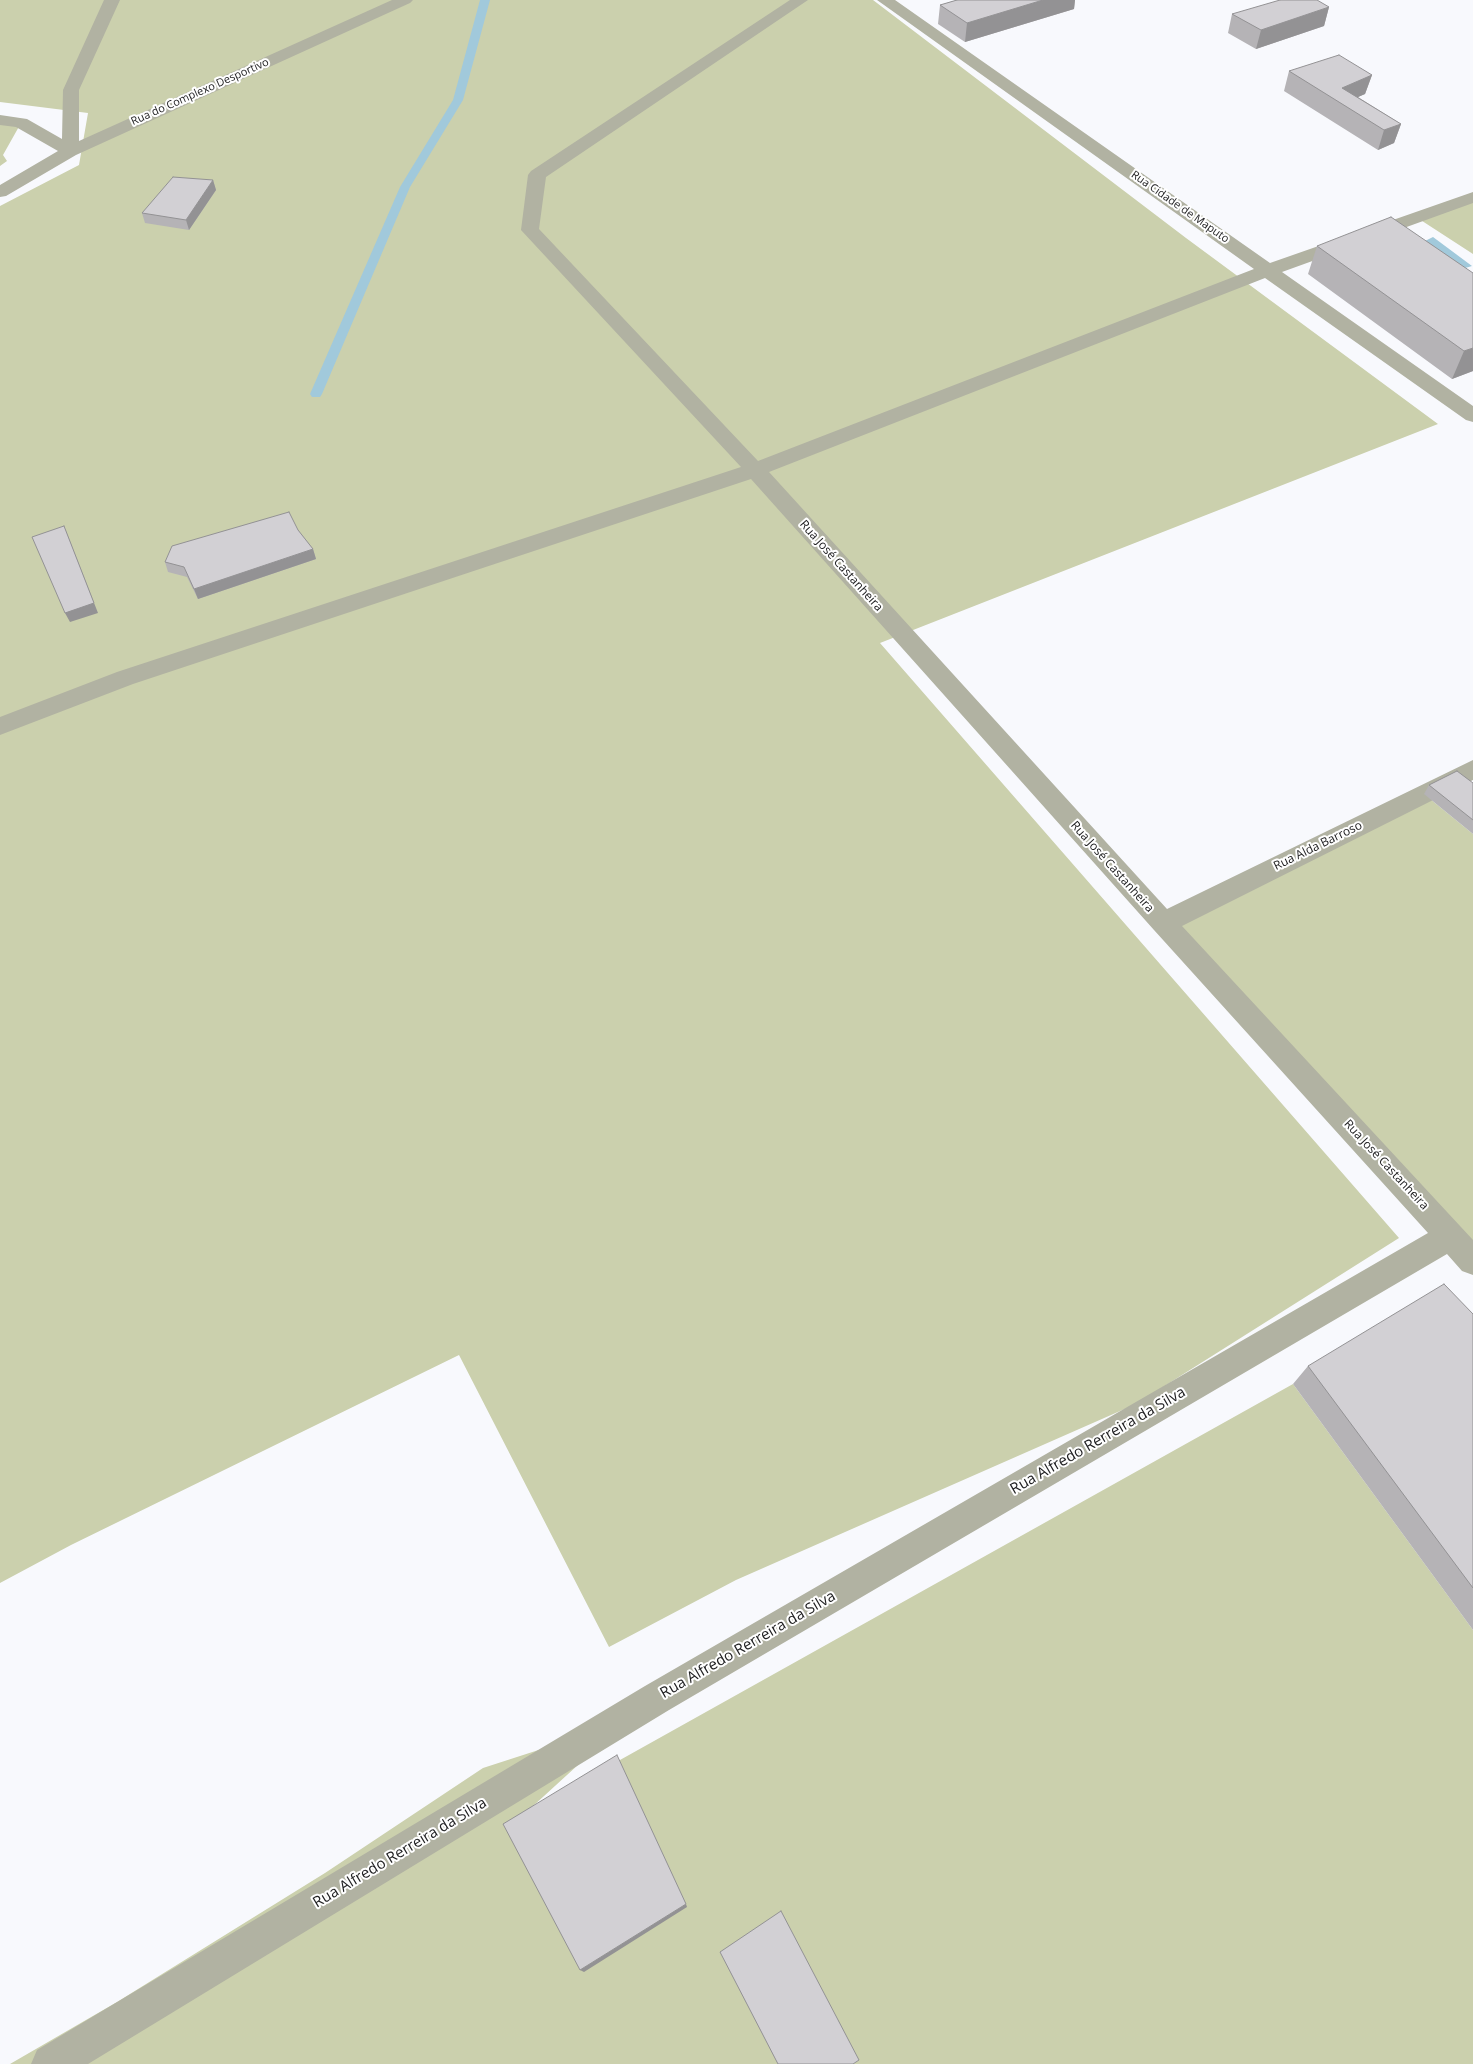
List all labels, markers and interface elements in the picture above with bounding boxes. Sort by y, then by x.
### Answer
street label: Rua do Complexo Desportivo [129,56,271,128]
street label: Rua Cidade de Maputo [1128,168,1232,246]
street label: Rua José Castanheira [796,518,886,614]
street label: Rua Alda Barroso [1271,818,1365,874]
street label: Rua José Castanheira [1067,819,1157,915]
street label: Rua José Castanheira [1341,1117,1431,1213]
street label: Rua Alfredo Rerreira da Silva [1007,1383,1189,1499]
street label: Rua Alfredo Rerreira da Silva [657,1587,839,1703]
street label: Rua Alfredo Rerreira da Silva [310,1794,490,1912]

